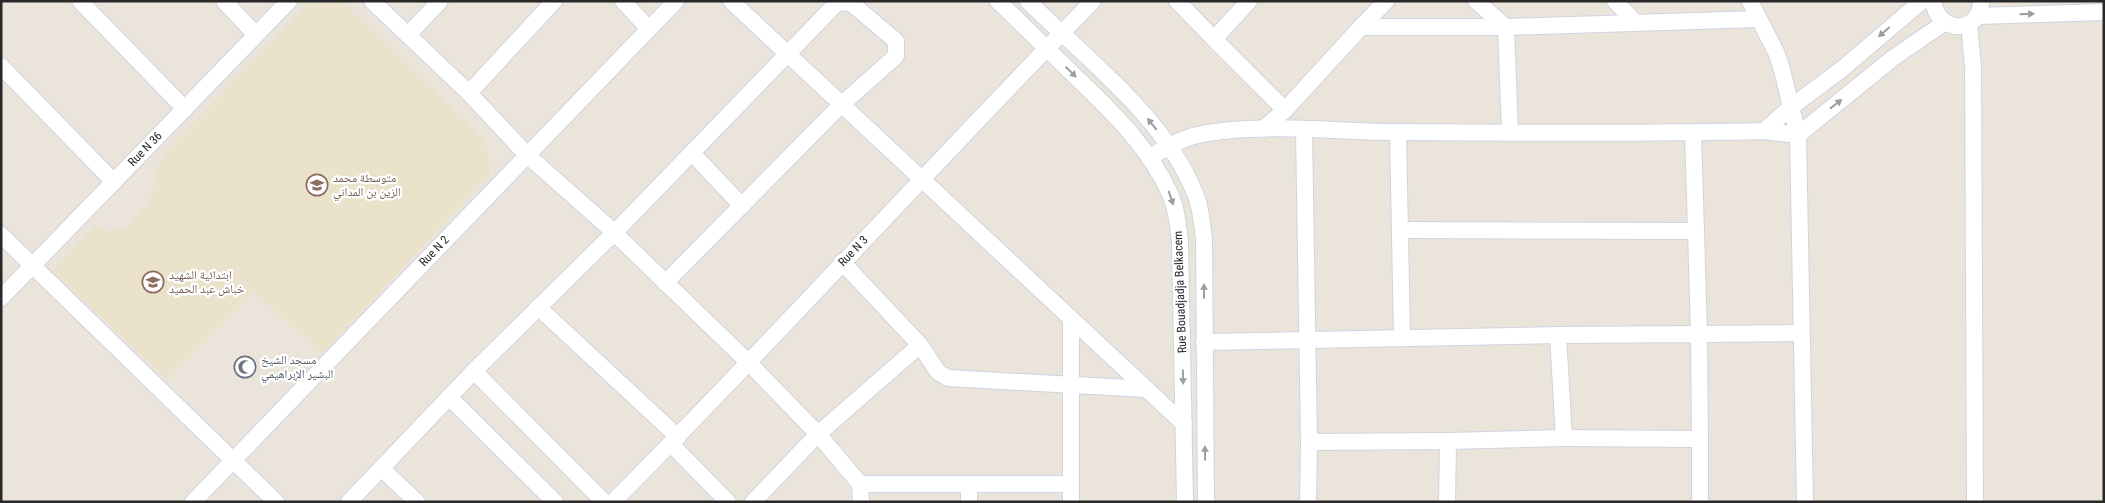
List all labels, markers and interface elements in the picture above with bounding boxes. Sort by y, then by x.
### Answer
one-way arrow [2019,10,2035,18]
one-way arrow [1878,27,1891,38]
one-way arrow [1064,66,1076,78]
one-way arrow [1829,99,1842,110]
one-way arrow [1146,118,1157,131]
street label: Rue N 36 [125,129,165,169]
place label: متوسطة محمد الزين بن المداني [333,171,401,202]
school or university icon: متوسطة محمد الزين بن المداني [305,173,329,197]
one-way arrow [1167,191,1175,206]
street label: Rue Bouadjadja Belkacem [1171,231,1189,353]
street label: Rue N 2 [416,233,452,269]
street label: Rue N 3 [835,233,871,269]
place label: ابتدائية الشهيد خباش عبد الحميد [169,268,245,296]
school or university icon: ابتدائية الشهيد خباش عبد الحميد [141,270,165,294]
one-way arrow [1200,282,1208,298]
place label: مسجد الشيخ البشير الإبراهيمي [261,353,334,384]
mosque icon: مسجد الشيخ البشير الإبراهيمي [233,355,257,379]
one-way arrow [1179,369,1187,385]
one-way arrow [1201,445,1209,461]

